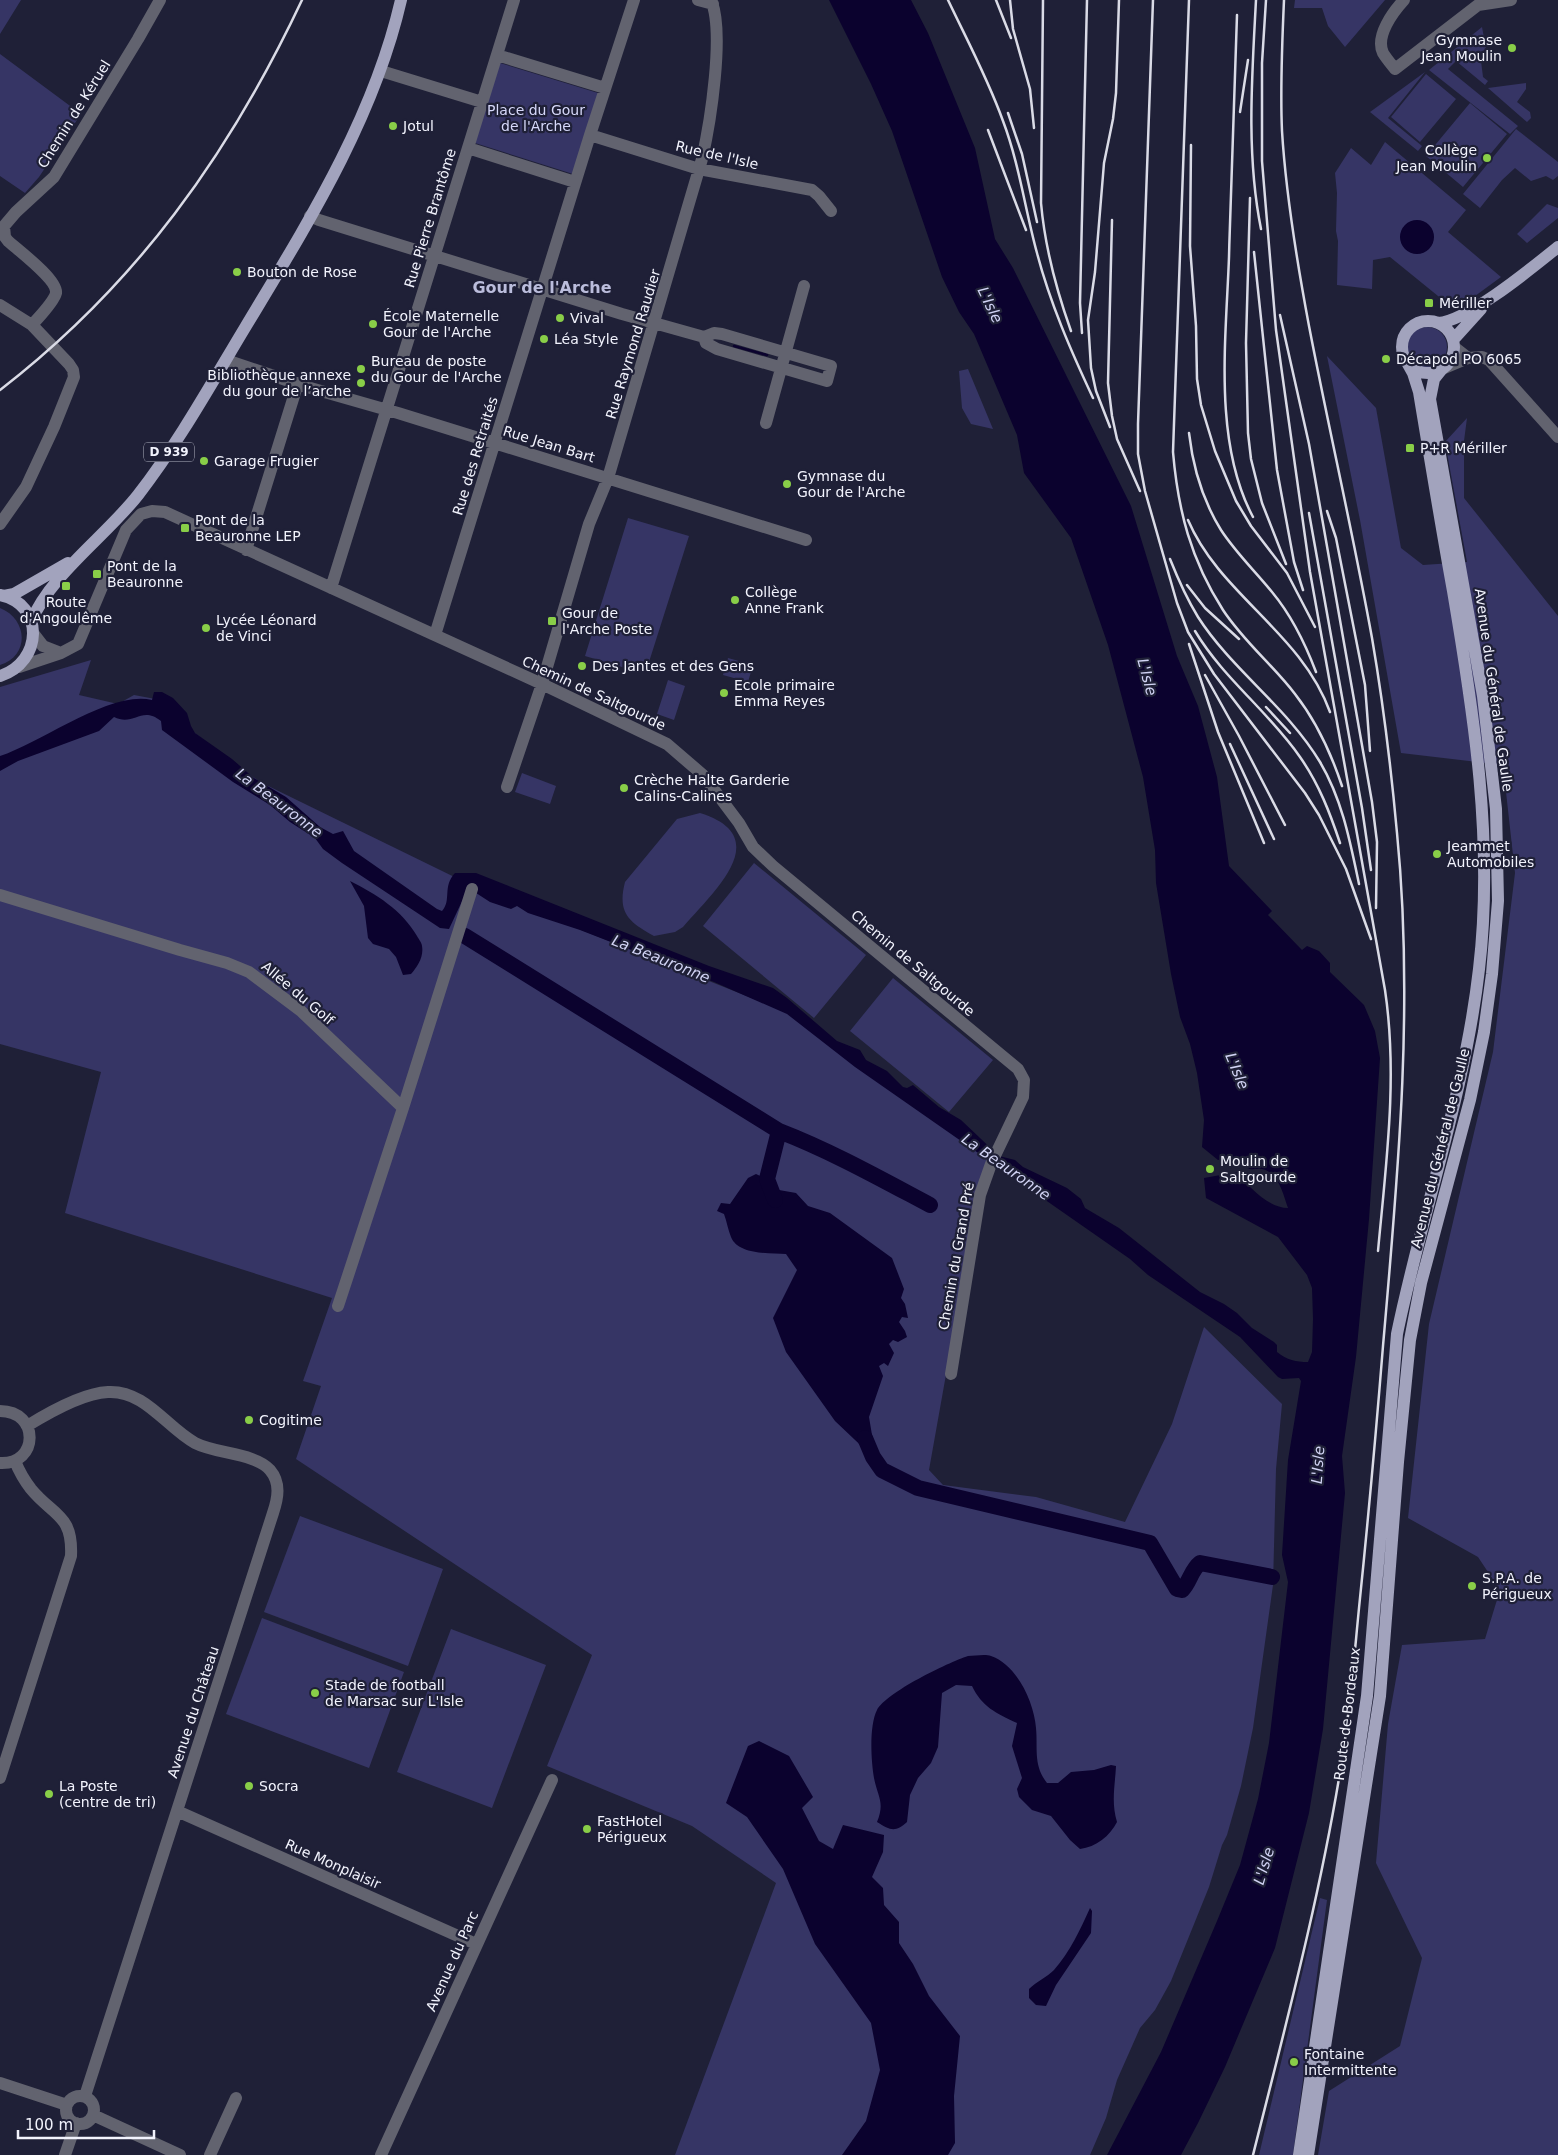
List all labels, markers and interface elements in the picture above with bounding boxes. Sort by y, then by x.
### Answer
place label: Gymnase Jean Moulin [1420,32,1502,64]
marker: Gymnase Jean Moulin [1506,42,1518,54]
street label: Chemin de Kéruel [34,57,114,171]
park label: Place du Gour de l'Arche [487,102,585,134]
place label: Jotul [402,118,434,134]
marker: Jotul [387,120,399,132]
street label: Rue de l'Isle [674,138,760,172]
place label: Collège Jean Moulin [1395,142,1477,174]
street label: Rue Pierre Brantôme [401,146,459,290]
marker: Collège Jean Moulin [1481,152,1493,164]
place label: Bouton de Rose [247,264,357,280]
marker: Bouton de Rose [231,266,243,278]
street label: Rue Raymond Raudier [603,267,663,421]
district label: Gour de l'Arche [472,278,612,297]
water label: L'Isle [974,284,1006,326]
place label: Mériller [1439,295,1492,311]
marker: Mériller [1423,297,1435,309]
place label: École Maternelle Gour de l'Arche [383,308,499,340]
place label: Vival [570,310,604,326]
marker: Vival [554,312,566,324]
marker: École Maternelle Gour de l'Arche [367,318,379,330]
place label: Léa Style [554,331,618,347]
marker: Léa Style [538,333,550,345]
place label: Décapod PO 6065 [1396,351,1522,367]
place label: Bureau de poste du Gour de l'Arche [371,353,502,385]
marker: Décapod PO 6065 [1380,353,1392,365]
marker: Bureau de poste du Gour de l'Arche [355,363,367,375]
place label: Bibliothèque annexe du gour de l’arche [207,367,351,399]
marker: Bibliothèque annexe du gour de l’arche [355,377,367,389]
street label: Rue des Retraités [449,395,501,517]
street label: Rue Jean Bart [501,422,597,466]
place label: P+R Mériller [1420,440,1507,456]
road number: D 939 [144,442,194,462]
marker: P+R Mériller [1404,442,1416,454]
place label: Garage Frugier [214,453,319,469]
marker: Garage Frugier [198,455,210,467]
place label: Gymnase du Gour de l'Arche [797,468,905,500]
marker: Gymnase du Gour de l'Arche [781,478,793,490]
place label: Pont de la Beauronne LEP [195,512,301,544]
marker: Pont de la Beauronne LEP [179,522,191,534]
place label: Pont de la Beauronne [107,558,183,590]
marker: Pont de la Beauronne [91,568,103,580]
marker: Route d'Angoulême [60,580,72,592]
place label: Collège Anne Frank [745,584,825,616]
street label: Avenue du Général de Gaulle [1472,587,1516,793]
place label: Route d'Angoulême [20,594,112,626]
marker: Collège Anne Frank [729,594,741,606]
place label: Gour de l'Arche Poste [562,605,652,637]
place label: Lycée Léonard de Vinci [216,612,317,644]
marker: Gour de l'Arche Poste [546,615,558,627]
marker: Lycée Léonard de Vinci [200,622,212,634]
street label: Chemin de Saltgourde [520,653,668,733]
water label: L'Isle [1133,656,1161,698]
place label: Des Jantes et des Gens [592,658,754,674]
marker: Des Jantes et des Gens [576,660,588,672]
place label: Ecole primaire Emma Reyes [734,677,835,709]
marker: Ecole primaire Emma Reyes [718,687,730,699]
water label: La Beauronne [232,764,326,842]
place label: Crèche Halte Garderie Calins-Calines [634,772,790,804]
marker: Crèche Halte Garderie Calins-Calines [618,782,630,794]
place label: Jeammet Automobiles [1446,838,1534,870]
marker: Jeammet Automobiles [1431,848,1443,860]
street label: Chemin de Saltgourde [848,907,978,1019]
water label: La Beauronne [609,931,713,987]
street label: Allée du Golf [259,958,338,1029]
street label: Avenue du Général de Gaulle [1407,1047,1473,1249]
water label: L'Isle [1221,1050,1253,1092]
water label: La Beauronne [958,1130,1054,1204]
place label: Moulin de Saltgourde [1220,1153,1296,1185]
marker: Moulin de Saltgourde [1204,1163,1216,1175]
street label: Chemin du Grand Pré [935,1181,977,1331]
place label: Cogitime [259,1412,322,1428]
marker: Cogitime [243,1414,255,1426]
water label: L'Isle [1308,1445,1328,1485]
place label: S.P.A. de Périgueux [1482,1570,1552,1602]
marker: S.P.A. de Périgueux [1466,1580,1478,1592]
street label: Avenue du Château [164,1644,222,1780]
street label: Route de Bordeaux [1331,1647,1363,1781]
place label: Stade de football de Marsac sur L'Isle [325,1677,463,1709]
marker: Stade de football de Marsac sur L'Isle [309,1687,321,1699]
place label: La Poste (centre de tri) [59,1778,156,1810]
place label: Socra [259,1778,298,1794]
marker: Socra [243,1780,255,1792]
marker: La Poste (centre de tri) [43,1788,55,1800]
place label: FastHotel Périgueux [597,1813,667,1845]
marker: FastHotel Périgueux [581,1823,593,1835]
street label: Rue Monplaisir [283,1836,383,1892]
water label: L'Isle [1250,1845,1278,1887]
street label: Avenue du Parc [423,1908,481,2014]
place label: Fontaine Intermittente [1304,2046,1397,2078]
marker: Fontaine Intermittente [1288,2056,1300,2068]
scale bar [18,2108,154,2140]
text: 100 m [25,2116,73,2134]

